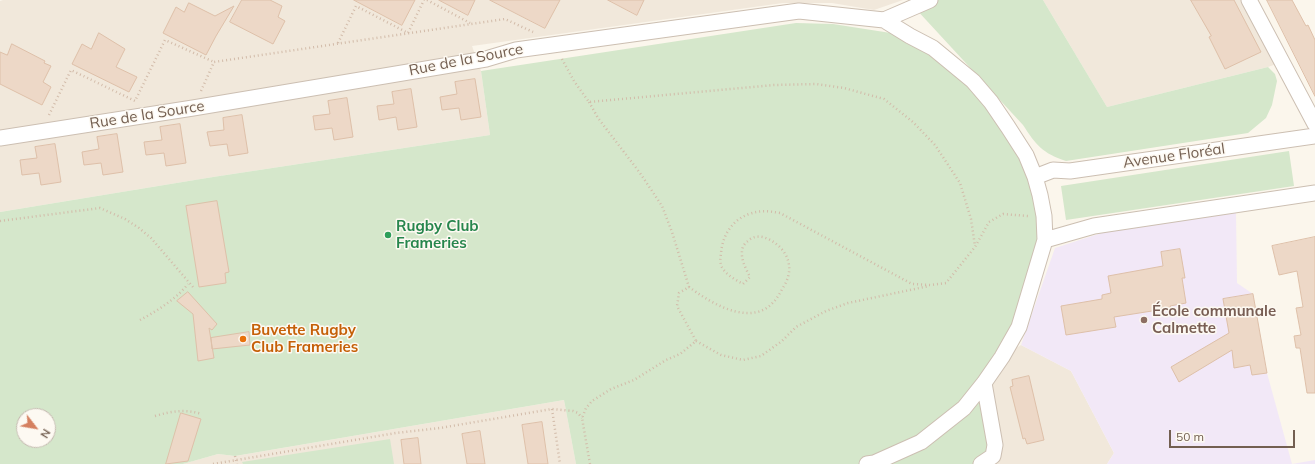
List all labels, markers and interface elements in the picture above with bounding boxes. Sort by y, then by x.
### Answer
street label: Rue de la Source [407,40,525,80]
street label: Rue de la Source [88,97,206,133]
street label: Avenue Floréal [1122,140,1226,172]
place label: Rugby Club Frameries [396,217,479,252]
marker: Rugby Club Frameries [383,230,393,240]
place label: École communale Calmette [1152,302,1276,337]
marker: École communale Calmette [1139,315,1149,325]
place label: Buvette Rugby Club Frameries [251,321,358,356]
marker: Buvette Rugby Club Frameries [238,334,248,344]
north arrow [16,408,56,448]
scale bar [1171,422,1297,448]
text: N [37,426,54,441]
text: 50 m [1176,429,1204,444]

